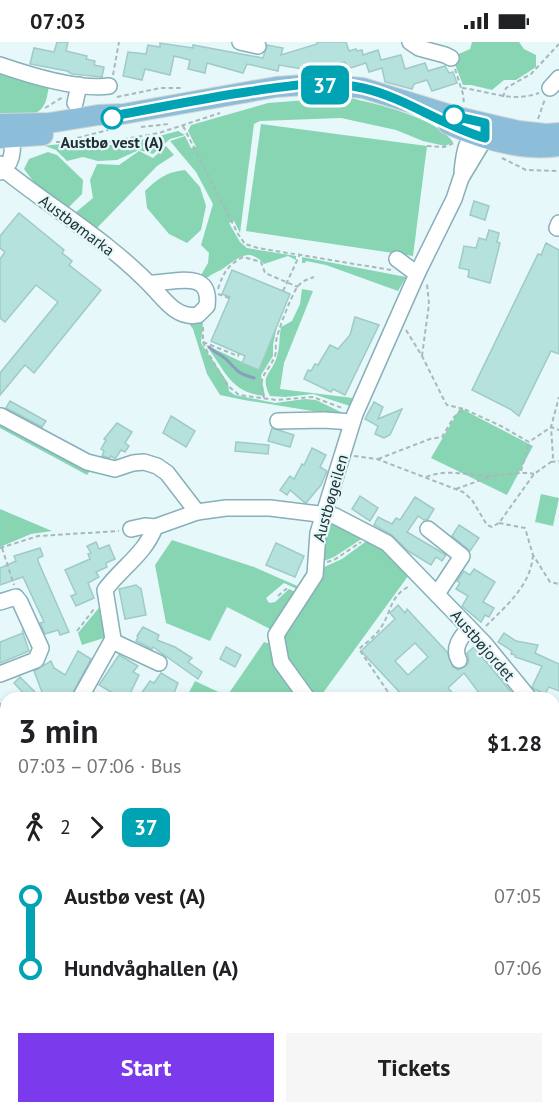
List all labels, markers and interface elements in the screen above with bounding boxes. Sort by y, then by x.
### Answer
text: 07:03 [30,7,86,35]
line badge: 37 [298,66,352,105]
text: 37 [313,72,337,99]
unlabelled marker [443,105,465,127]
marker: Austbø vest (A) [101,107,123,129]
place label: Austbø vest (A) [60,132,164,152]
street label: Austbømarka [35,190,119,260]
street label: Austbøgeilen [308,452,352,544]
street label: Austbøjordet [447,605,520,685]
text: 3 min [18,709,99,752]
text: $1.28 [487,729,542,757]
text: 07:03 – 07:06 · Bus [18,753,182,779]
icon: walk [18,811,51,844]
icon: forward [80,811,113,844]
text: 2 [60,814,71,840]
text: 37 [134,814,158,841]
text: Austbø vest (A) [64,882,206,910]
text: 07:05 [494,883,542,909]
text: Hundvåghallen (A) [64,954,239,982]
text: 07:06 [494,955,542,981]
button: Start [18,1033,274,1102]
button: Tickets [286,1033,542,1102]

